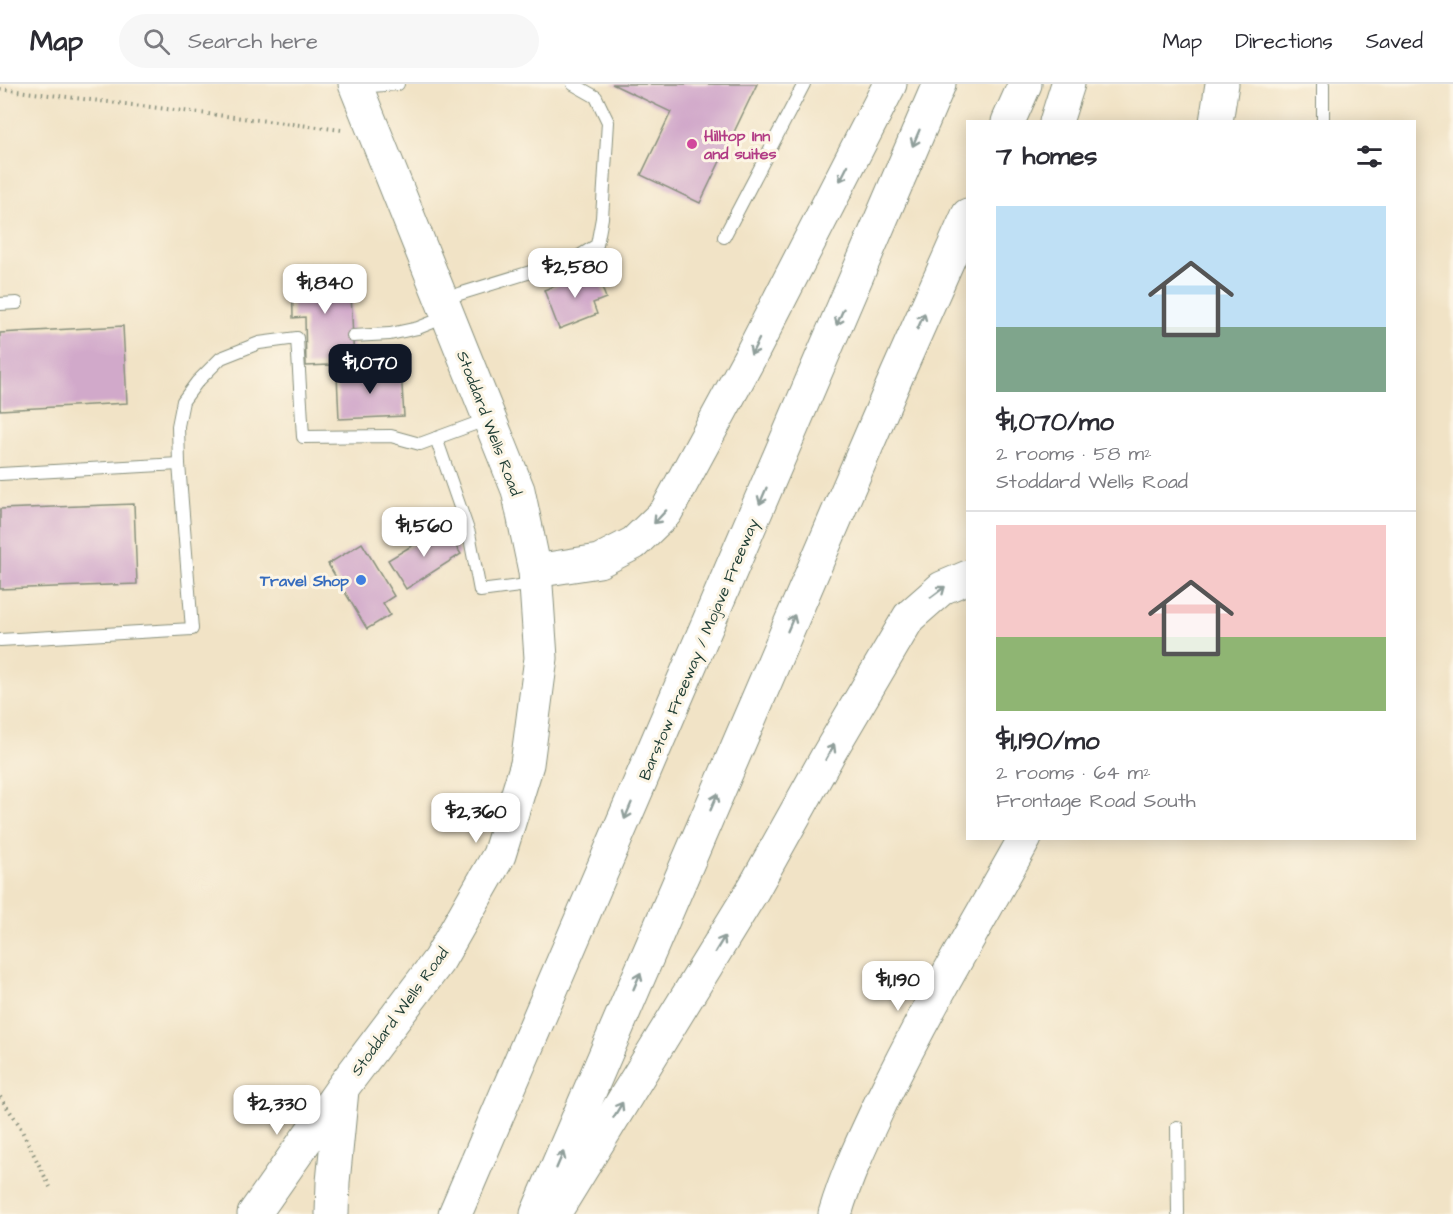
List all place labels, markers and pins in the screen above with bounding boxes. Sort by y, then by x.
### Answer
place label: Hilltop Inn and suites [703,125,776,165]
marker: Hilltop Inn and suites [685,137,699,151]
pin: $2,580 [526,248,624,299]
pin: $1,840 [276,264,374,315]
pin: $1,070 [321,344,419,395]
pin: $1,560 [375,507,473,558]
place label: Travel Shop [259,570,349,592]
marker: Travel Shop [354,573,368,587]
pin: $2,360 [427,793,525,844]
pin: $1,190 [849,961,947,1012]
pin: $2,330 [228,1085,326,1136]

